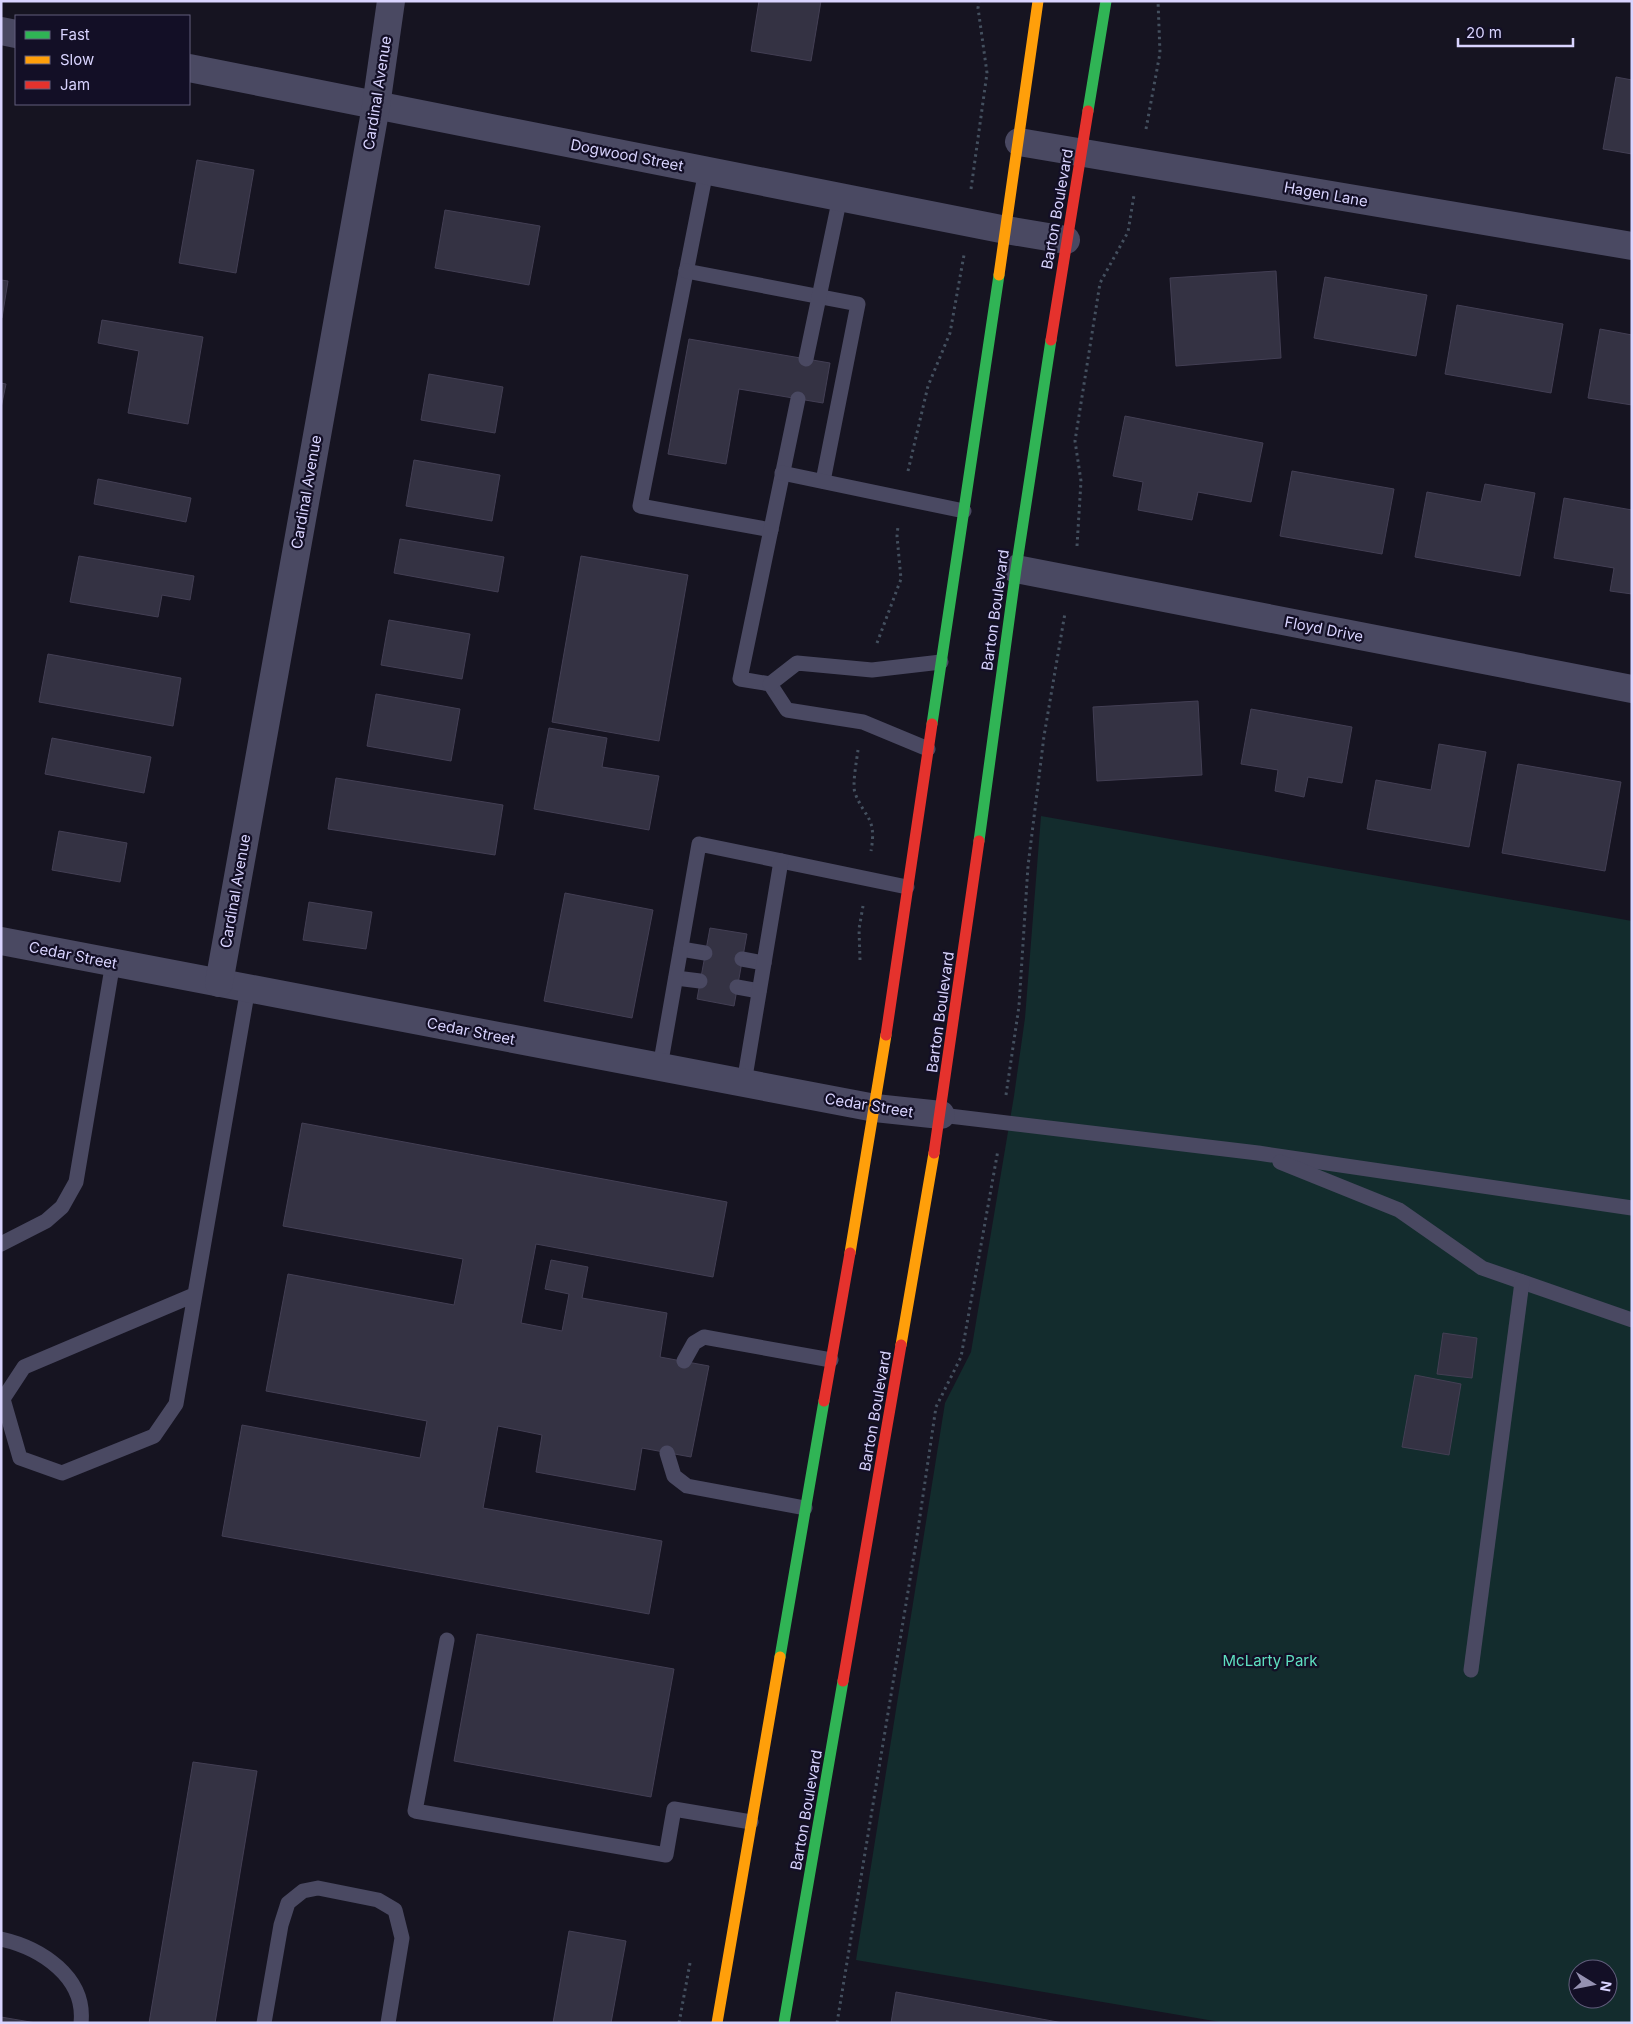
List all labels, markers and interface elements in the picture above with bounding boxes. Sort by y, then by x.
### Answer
legend [15,15,190,105]
scale bar [1458,15,1573,47]
text: 20 m [1466,23,1502,42]
text: Fast [60,25,90,44]
street label: Cardinal Avenue [359,35,395,151]
text: Slow [60,50,94,69]
text: Jam [60,75,90,94]
street label: Dogwood Street [569,135,685,175]
street label: Barton Boulevard [1037,147,1077,271]
street label: Hagen Lane [1282,177,1370,211]
street label: Cardinal Avenue [287,434,325,550]
street label: Barton Boulevard [977,548,1013,672]
street label: Floyd Drive [1283,612,1365,646]
street label: Cardinal Avenue [216,833,254,949]
street label: Cedar Street [27,937,119,973]
street label: Barton Boulevard [922,950,958,1074]
street label: Cedar Street [425,1013,517,1049]
street label: Cedar Street [823,1089,915,1121]
street label: Barton Boulevard [855,1349,895,1473]
park label: McLarty Park [1223,1651,1318,1670]
street label: Barton Boulevard [786,1748,826,1872]
north arrow [1568,1959,1618,2009]
text: N [1597,1980,1616,1993]

